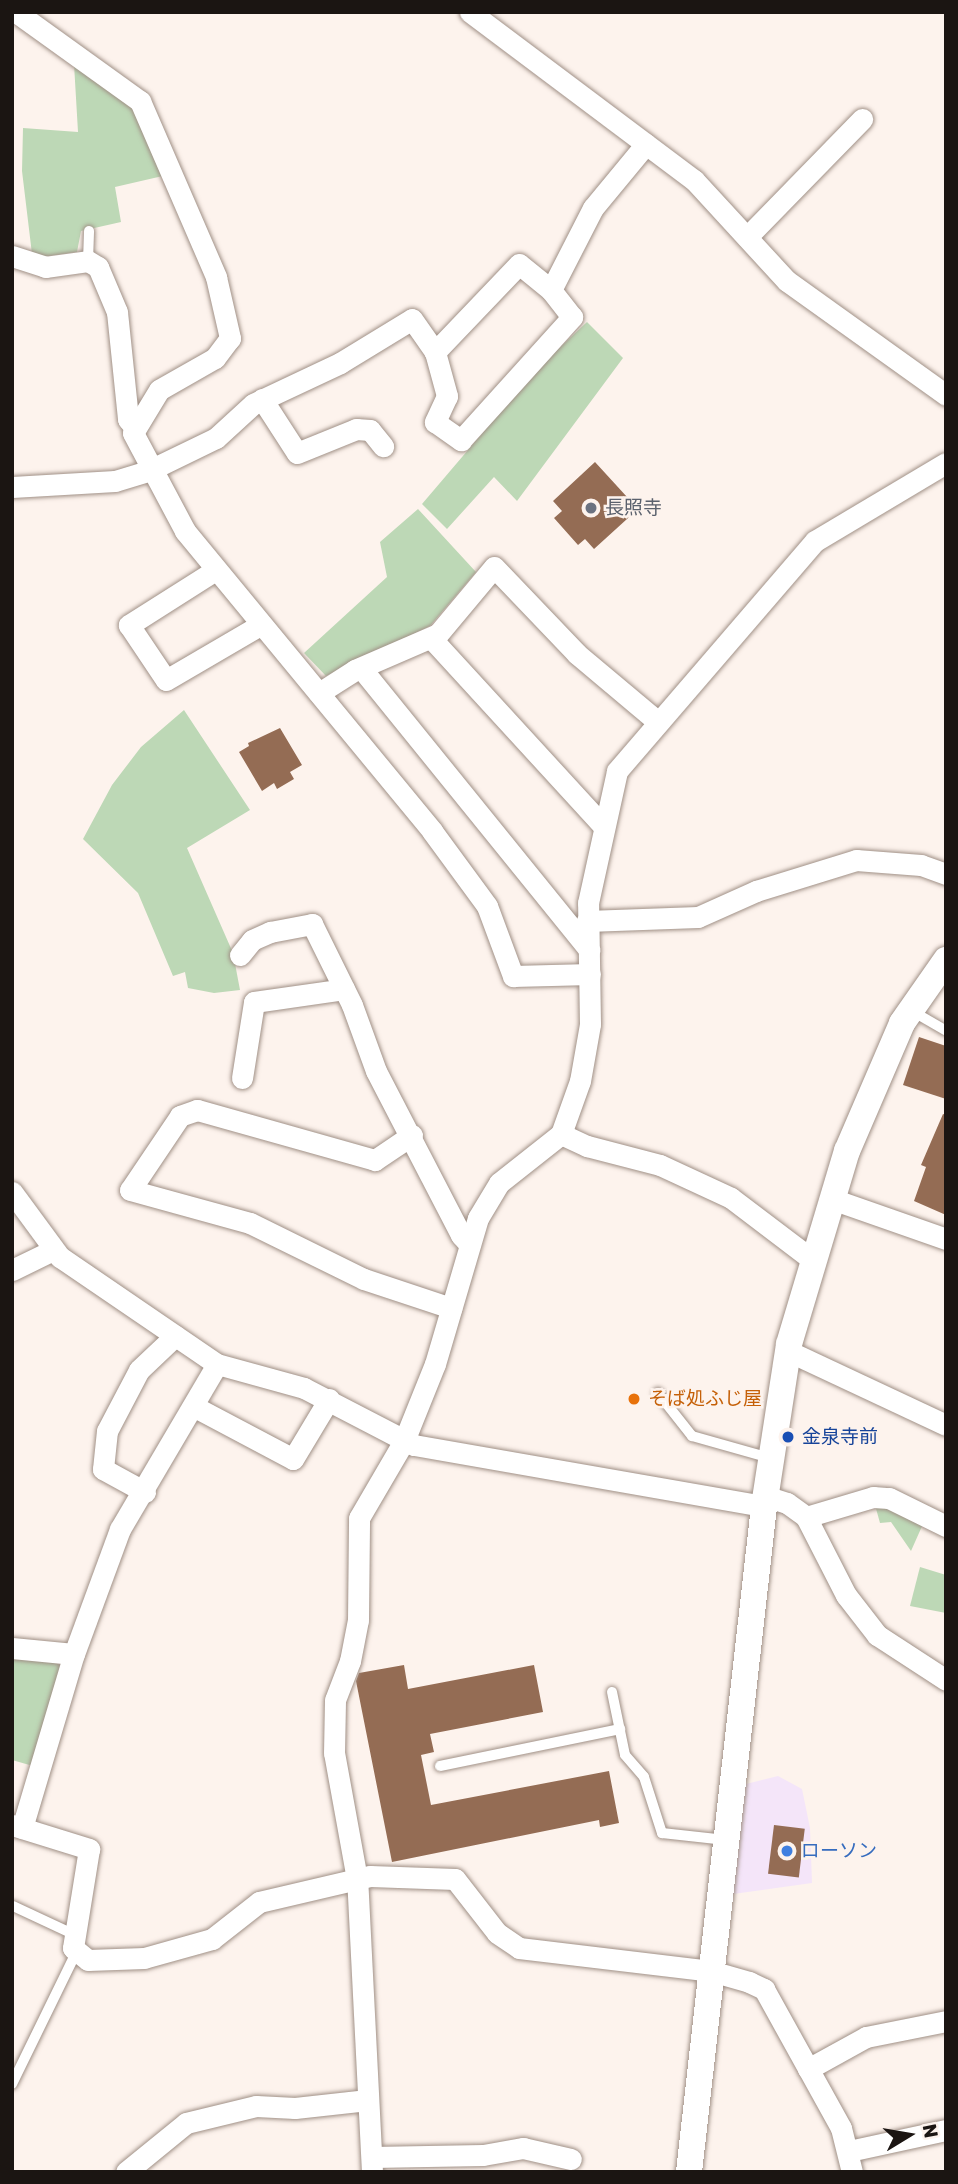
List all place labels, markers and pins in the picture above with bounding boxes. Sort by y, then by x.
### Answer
place label: 長照寺 [605,497,662,519]
marker: 長照寺 [583,500,599,516]
place label: そば処ふじ屋 [648,1388,762,1410]
marker: そば処ふじ屋 [626,1391,642,1407]
place label: 金泉寺前 [802,1426,878,1448]
marker: 金泉寺前 [780,1429,796,1445]
place label: ローソン [801,1840,877,1862]
marker: ローソン [779,1843,795,1859]

